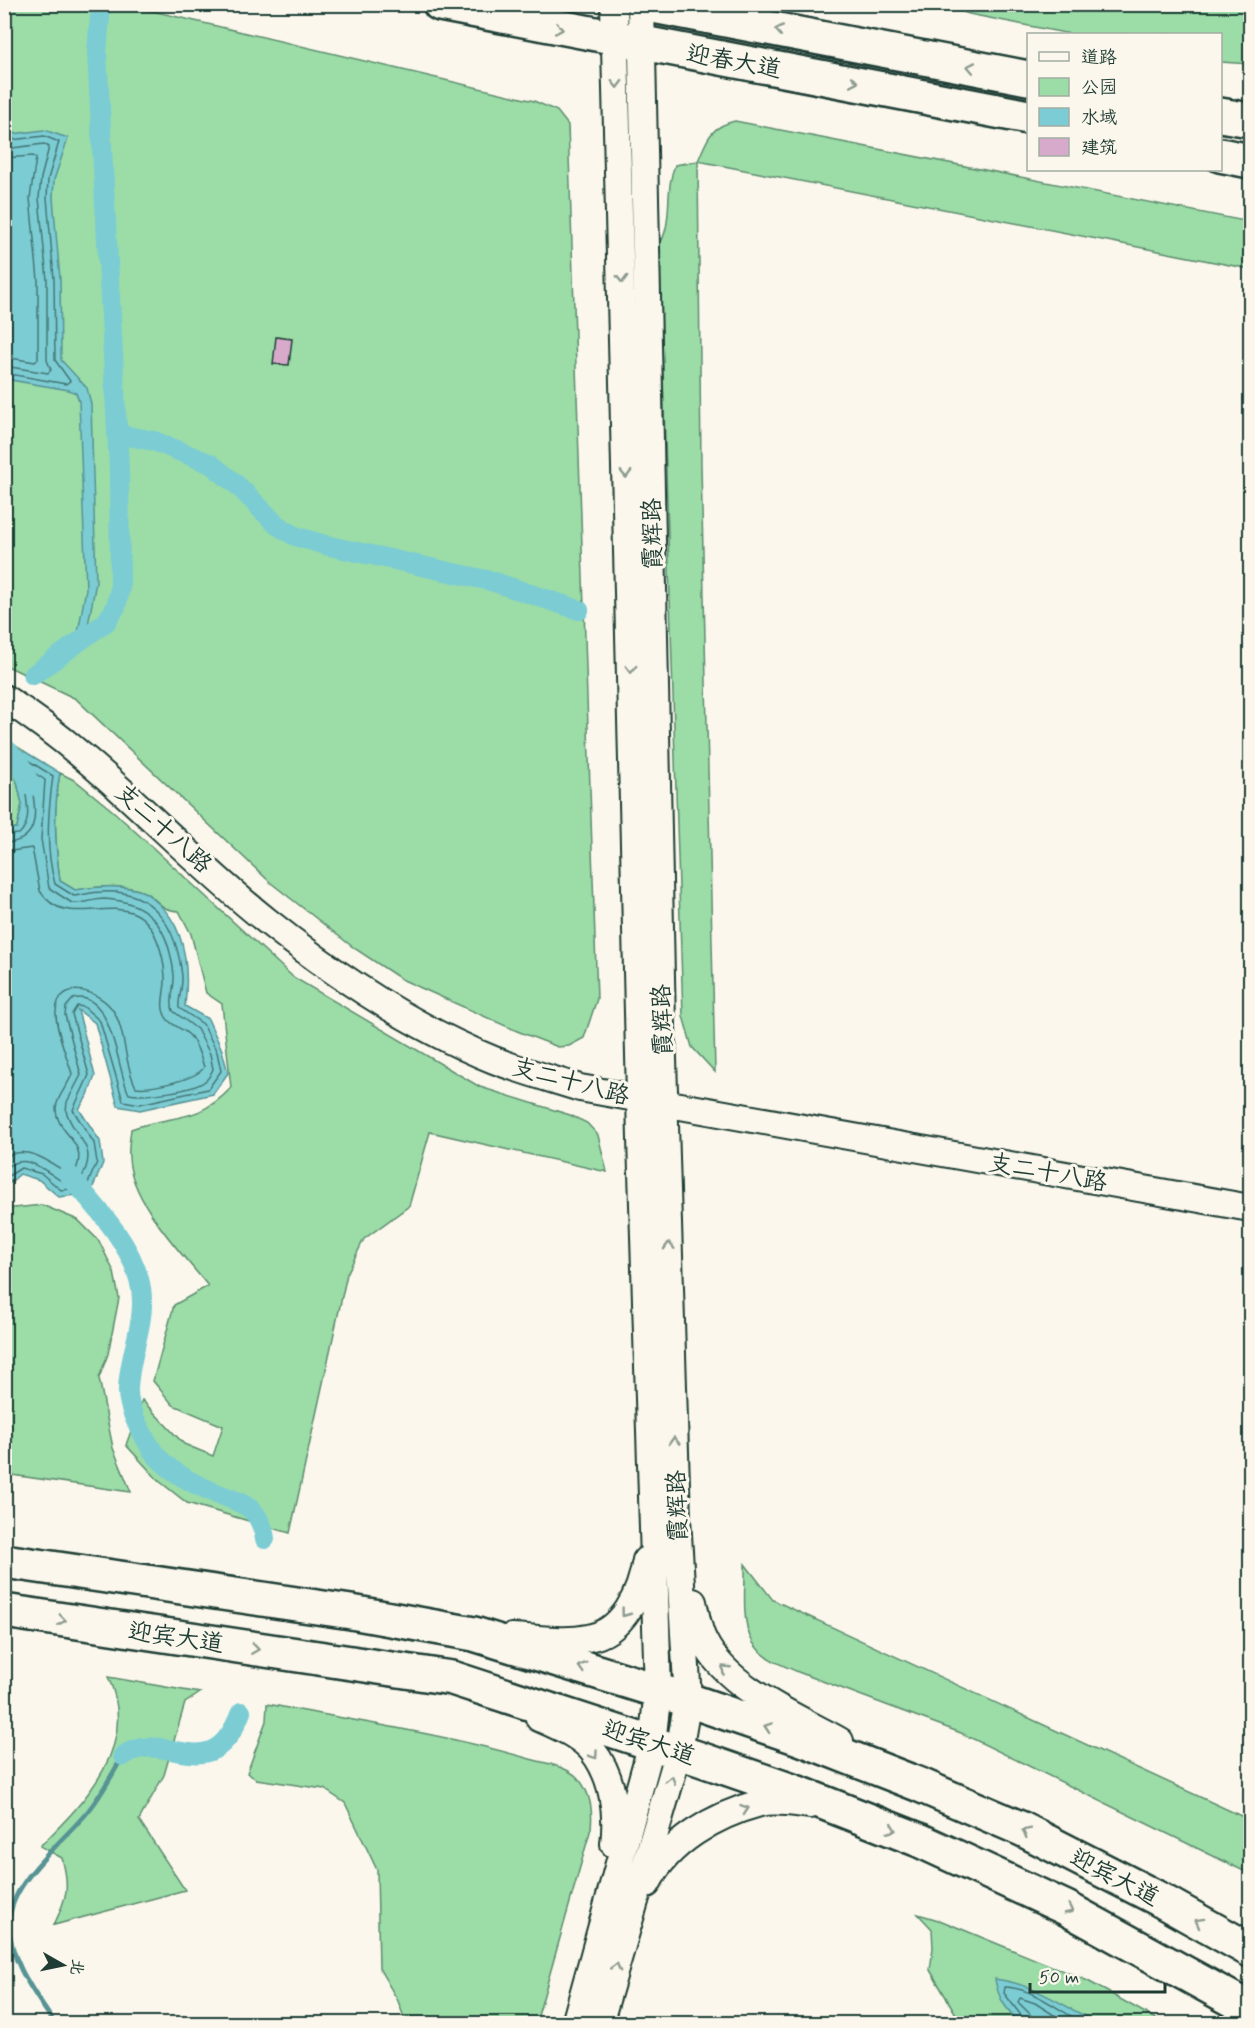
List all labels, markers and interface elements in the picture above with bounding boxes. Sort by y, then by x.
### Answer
one-way arrow [554,21,564,34]
one-way arrow [775,24,785,37]
legend [1027,33,1222,171]
street label: 迎春大道 [684,39,784,86]
text: 道路 [1081,46,1117,70]
one-way arrow [966,61,976,74]
one-way arrow [849,75,859,88]
text: 公园 [1081,76,1117,100]
one-way arrow [611,79,624,88]
text: 水域 [1081,106,1117,130]
text: 建筑 [1081,136,1117,160]
one-way arrow [616,274,628,283]
one-way arrow [620,469,632,478]
street label: 霞辉路 [637,498,670,570]
one-way arrow [624,664,637,673]
street label: 支二十八路 [108,777,218,881]
street label: 霞辉路 [647,983,680,1056]
street label: 支二十八路 [509,1052,633,1113]
street label: 支二十八路 [986,1148,1110,1199]
one-way arrow [663,1241,675,1250]
one-way arrow [668,1436,681,1445]
street label: 霞辉路 [662,1469,695,1542]
one-way arrow [621,1607,632,1618]
one-way arrow [57,1613,67,1626]
street label: 迎宾大道 [126,1616,225,1661]
one-way arrow [251,1642,260,1654]
one-way arrow [578,1662,588,1674]
one-way arrow [721,1665,731,1676]
street label: 迎宾大道 [598,1714,699,1773]
one-way arrow [763,1722,774,1734]
one-way arrow [587,1749,598,1760]
one-way arrow [663,1775,676,1785]
one-way arrow [739,1803,749,1816]
one-way arrow [886,1822,896,1835]
one-way arrow [1022,1827,1033,1839]
street label: 迎宾大道 [1065,1843,1164,1914]
one-way arrow [1063,1903,1074,1914]
one-way arrow [1195,1917,1206,1929]
north arrow [33,1935,93,1995]
scale bar [1030,1956,1165,1994]
text: 北 [65,1958,88,1977]
one-way arrow [609,1962,621,1973]
text: 50 m [1039,1966,1079,1990]

